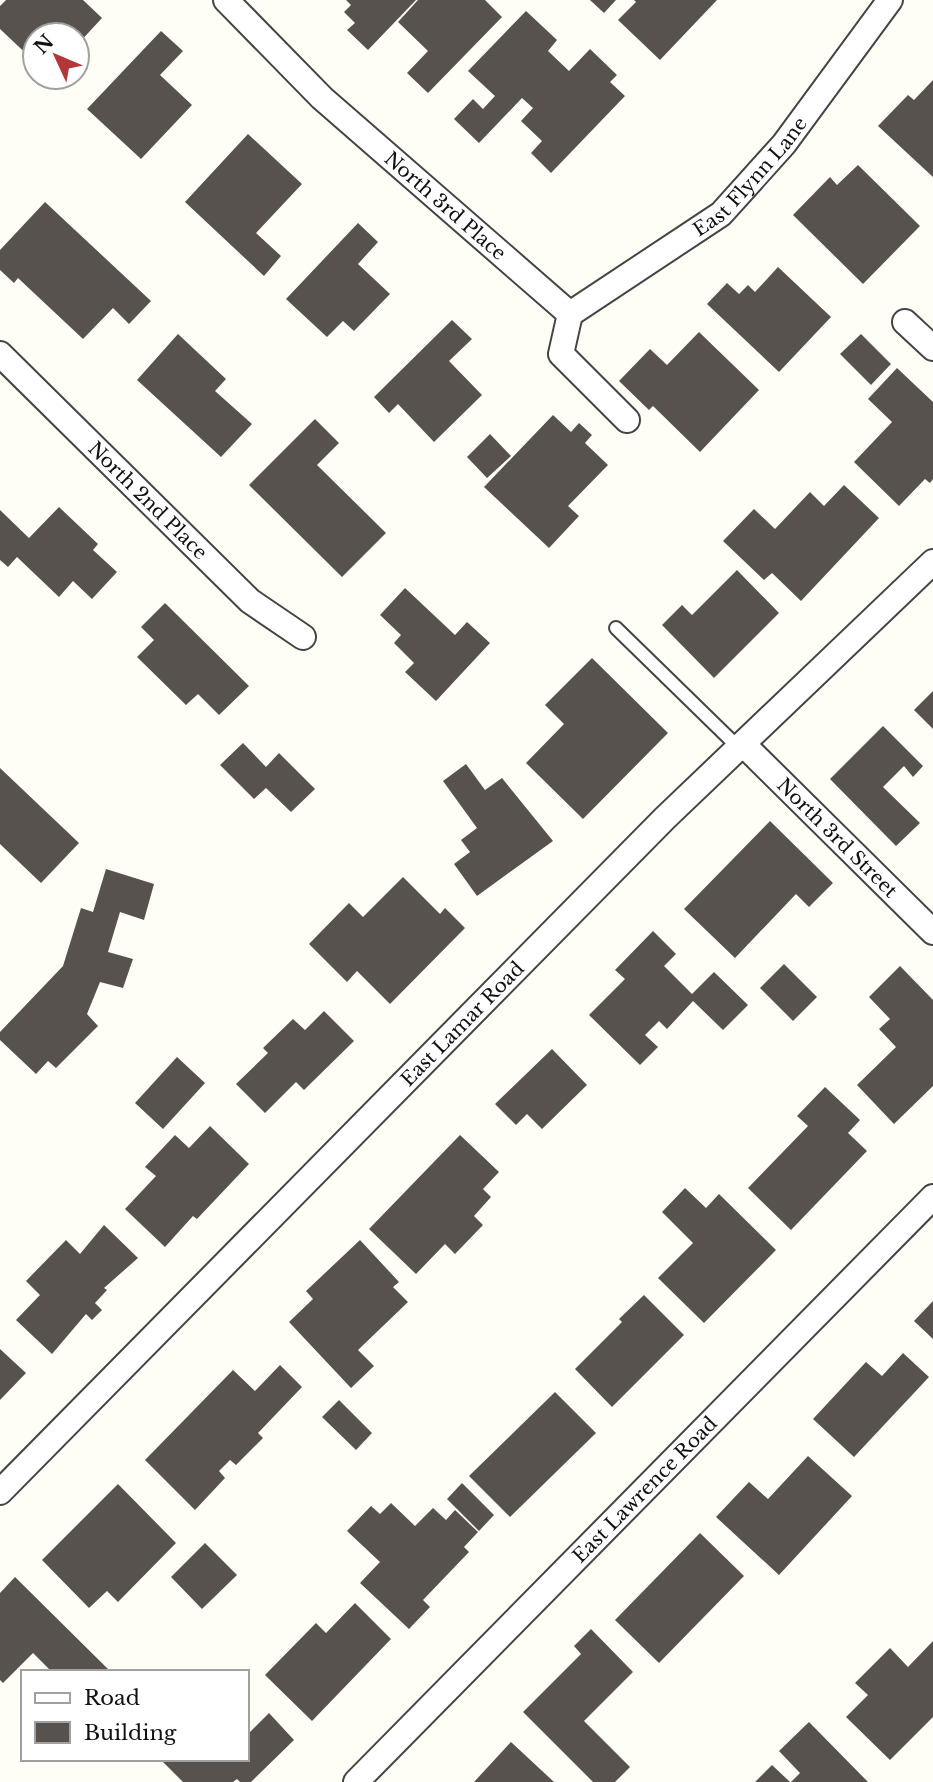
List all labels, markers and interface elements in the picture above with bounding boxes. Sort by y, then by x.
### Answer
north arrow [21,21,91,91]
text: N [30,30,59,59]
street label: East Flynn Lane [688,112,812,241]
street label: North 3rd Place [380,146,511,265]
street label: North 2nd Place [84,437,212,564]
street label: North 3rd Street [773,773,903,903]
street label: East Lamar Road [396,956,529,1091]
street label: East Lawrence Road [568,1411,722,1567]
legend [21,1670,248,1761]
text: Road [84,1685,140,1711]
text: Building [84,1720,177,1746]

